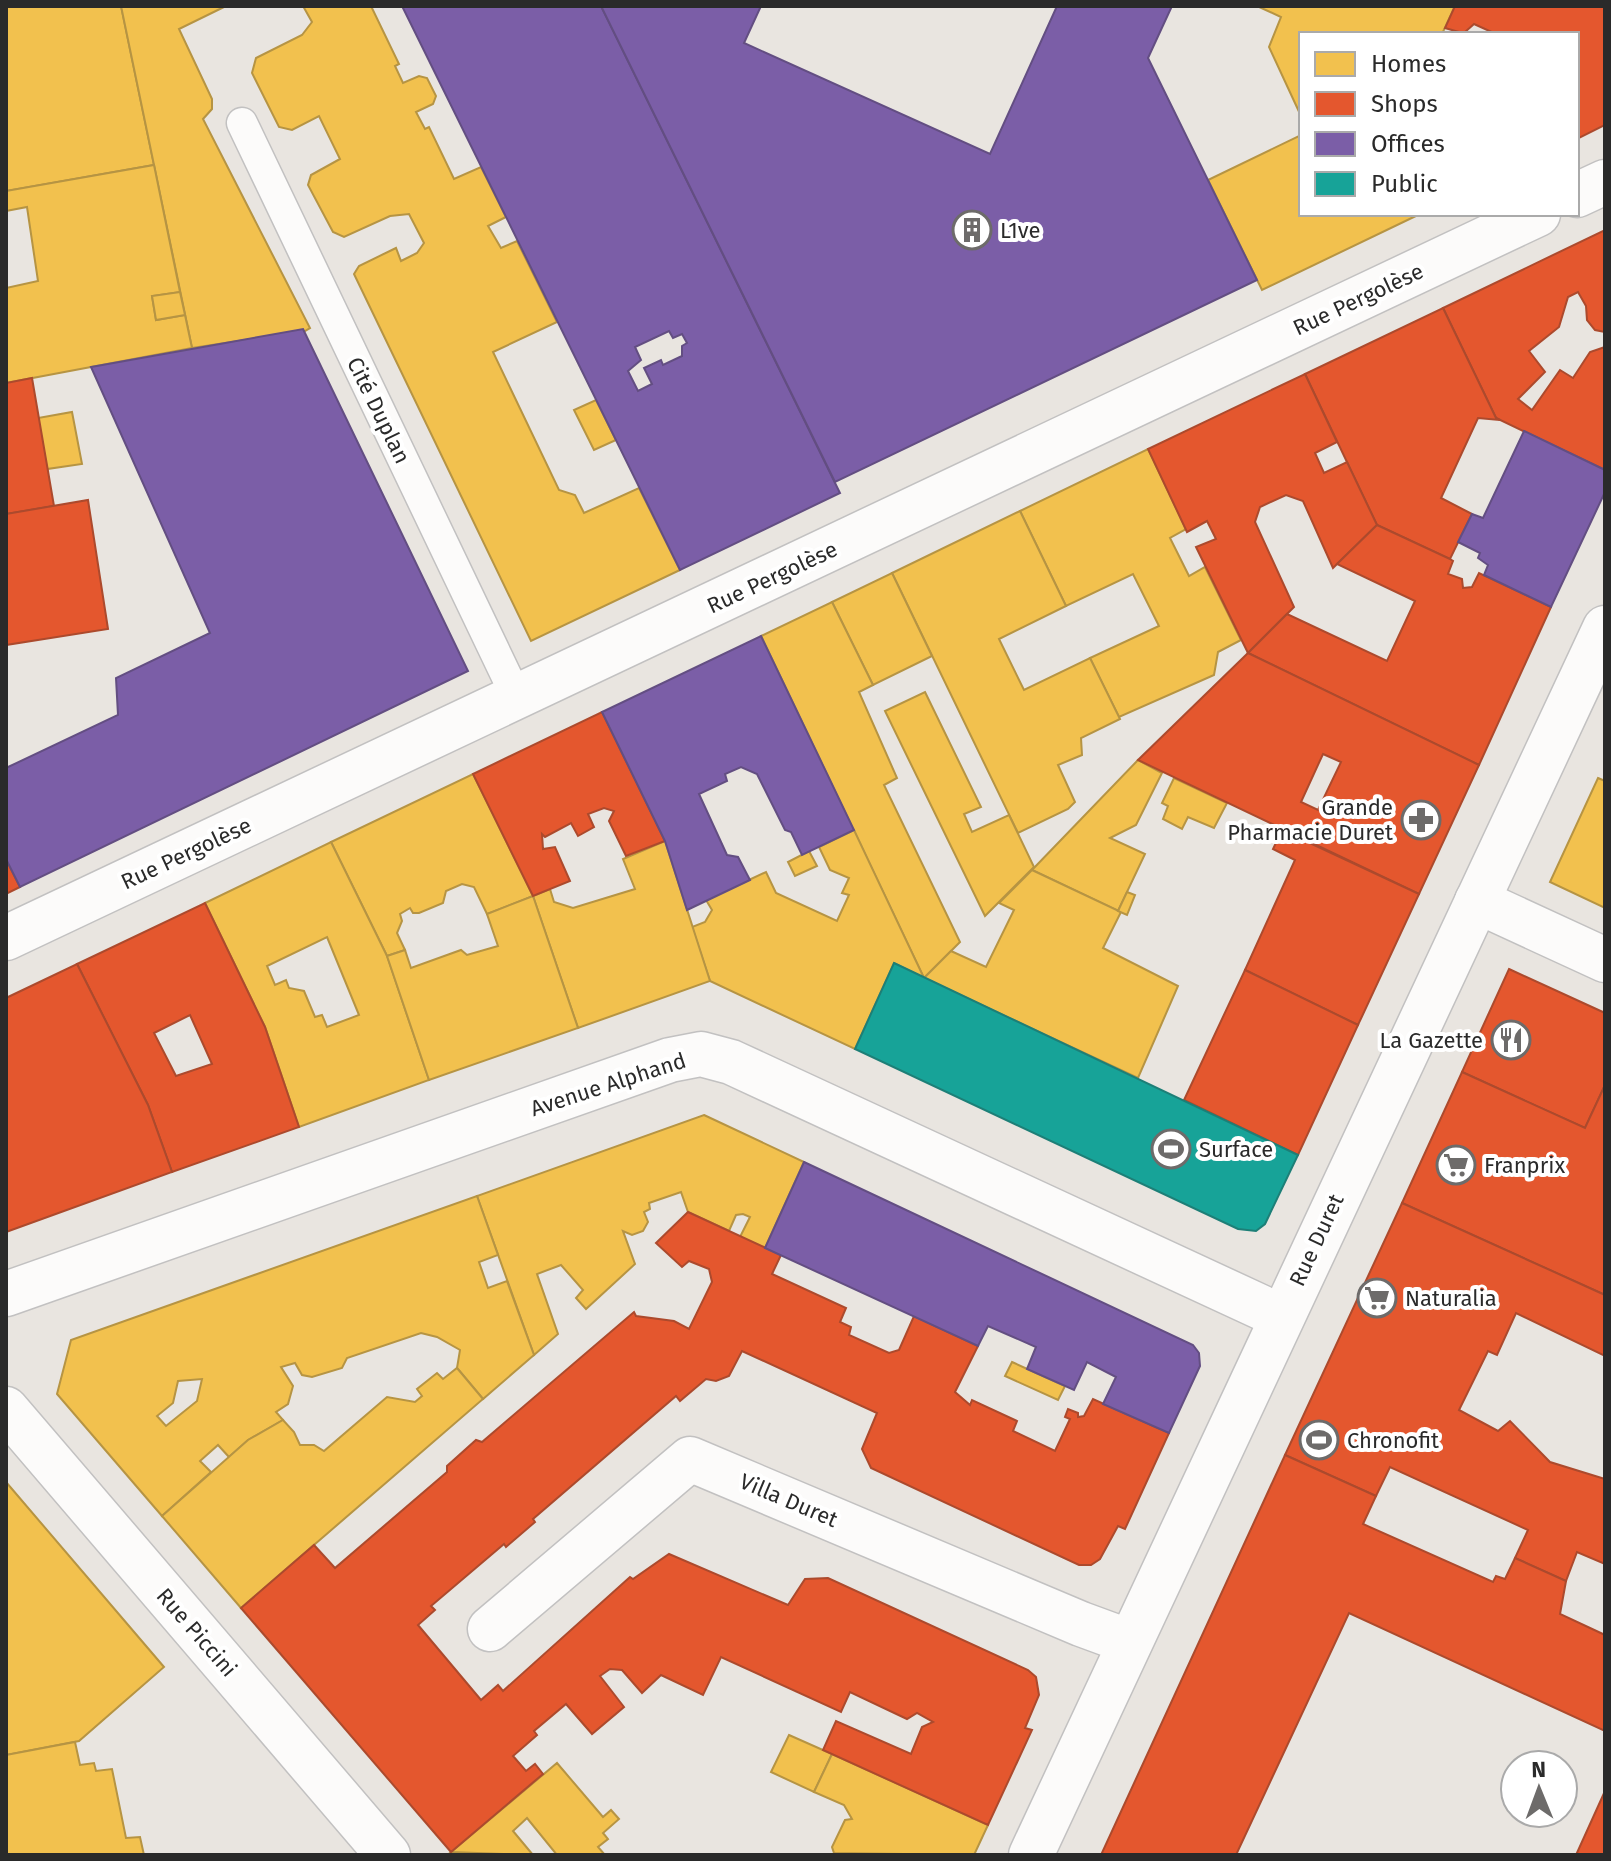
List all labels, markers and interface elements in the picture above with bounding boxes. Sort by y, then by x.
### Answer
legend [1299,32,1579,216]
text: Homes [1371,50,1446,78]
text: Shops [1371,90,1438,118]
text: Offices [1371,130,1445,158]
text: Public [1371,170,1438,198]
building icon: L1ve [951,209,993,251]
place label: L1ve [1000,217,1041,244]
street label: Rue Pergolèse [1289,257,1428,341]
street label: Cité Duplan [341,353,416,468]
street label: Rue Pergolèse [703,535,842,619]
place label: Grande Pharmacie Duret [1227,794,1393,846]
pharmacy icon: Grande Pharmacie Duret [1400,799,1442,841]
street label: Rue Pergolèse [117,811,256,895]
restaurant icon: La Gazette [1490,1019,1532,1061]
place label: La Gazette [1380,1027,1483,1054]
street label: Avenue Alphand [527,1047,689,1122]
sports icon: Surface [1150,1128,1192,1170]
place label: Surface [1199,1136,1273,1163]
supermarket icon: Franprix [1435,1144,1477,1186]
place label: Franprix [1484,1152,1565,1179]
street label: Rue Duret [1283,1190,1350,1291]
supermarket icon: Naturalia [1356,1277,1398,1319]
place label: Naturalia [1405,1285,1497,1312]
sports icon: Chronofit [1298,1419,1340,1461]
place label: Chronofit [1347,1427,1439,1454]
street label: Villa Duret [736,1468,842,1533]
street label: Rue Piccini [151,1582,243,1682]
north arrow [1499,1749,1579,1829]
text: N [1531,1756,1546,1783]

